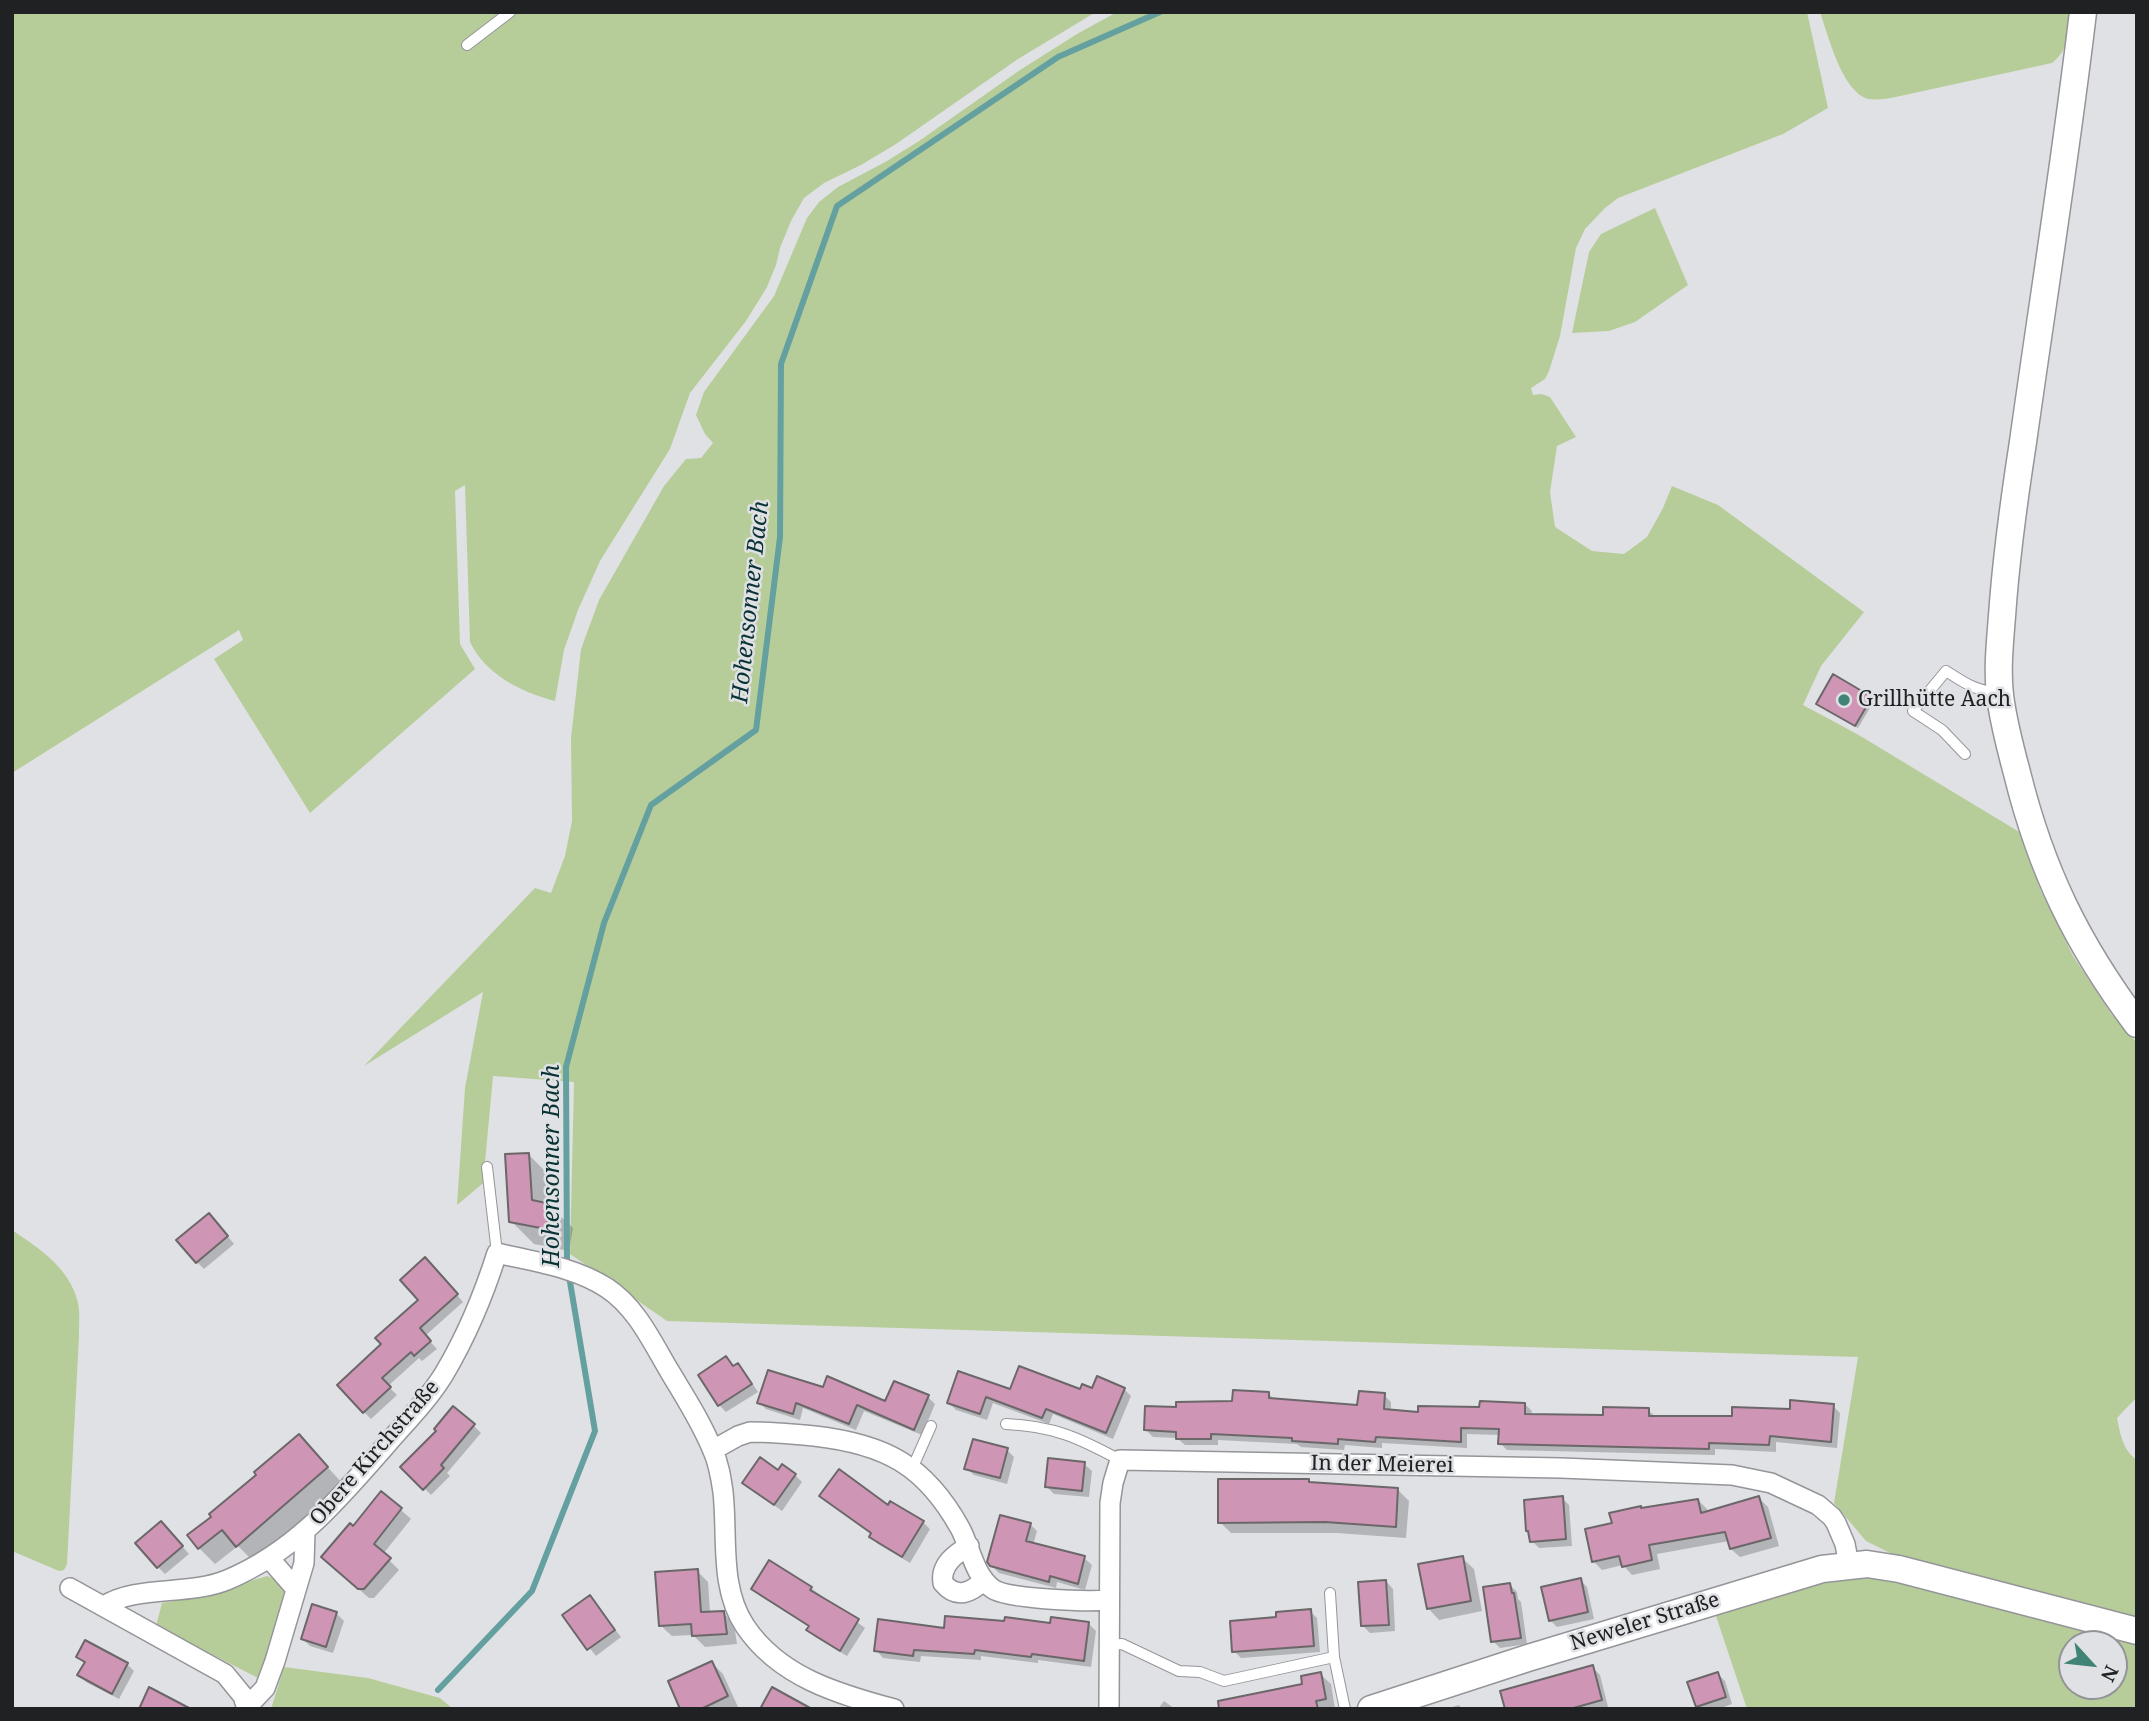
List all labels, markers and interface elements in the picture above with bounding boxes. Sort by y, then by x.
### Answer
water label: Hohensonner Bach [727,500,775,704]
place label: Grillhütte Aach [1858,687,2011,713]
marker: Grillhütte Aach [1836,692,1852,708]
water label: Hohensonner Bach [538,1064,566,1268]
street label: Obere Kirchstraße [305,1375,445,1531]
street label: In der Meierei [1310,1451,1454,1479]
street label: Neweler Straße [1567,1587,1723,1657]
north arrow [2058,1630,2128,1700]
text: N [2095,1661,2125,1686]

